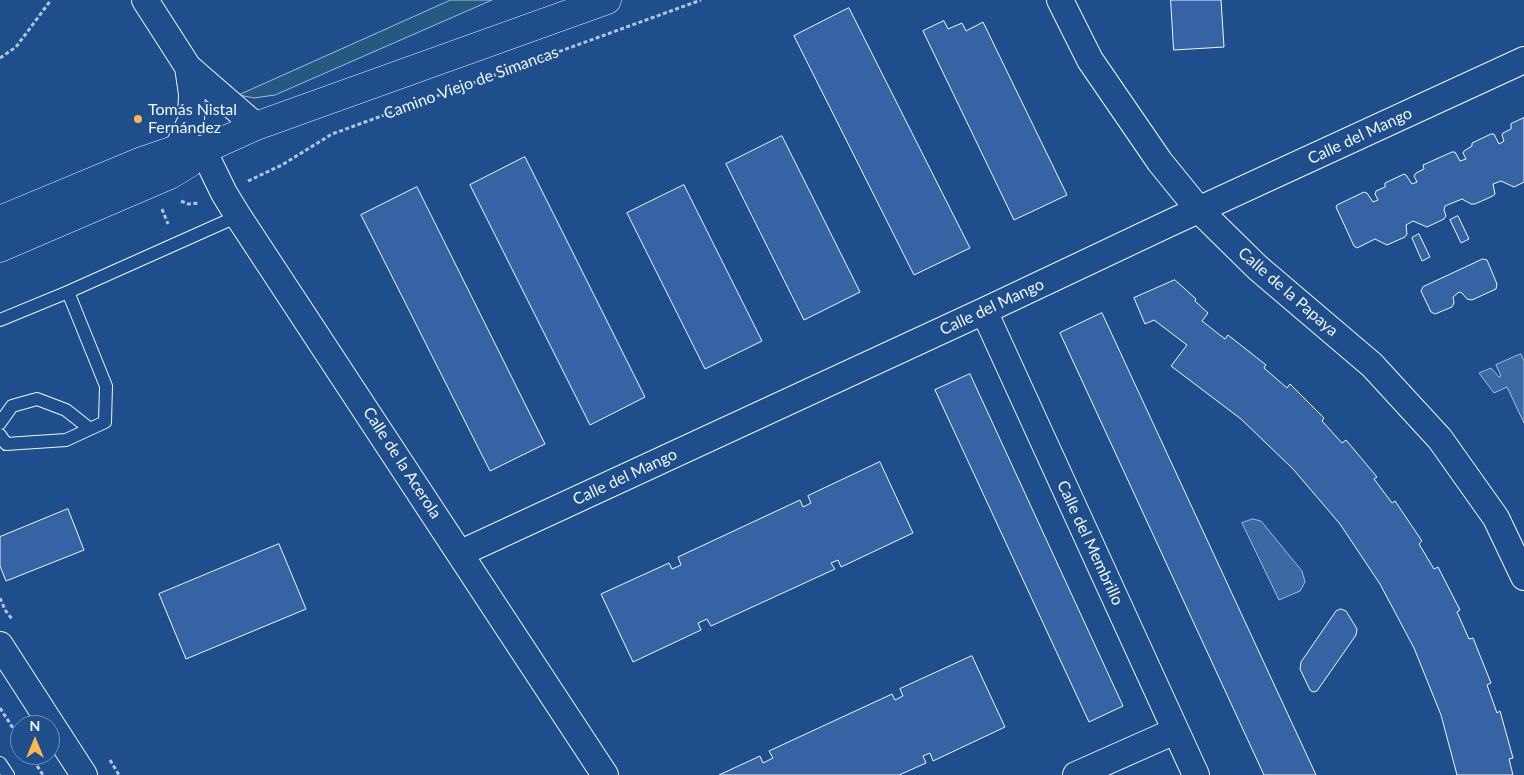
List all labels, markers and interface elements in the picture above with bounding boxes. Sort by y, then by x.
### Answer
street label: Camino Viejo de Simancas [381,42,561,124]
place label: Tomás Nistal Fernández [148,100,237,138]
street label: Calle del Mango [1305,103,1415,169]
marker: Tomás Nistal Fernández [132,113,144,125]
street label: Calle de la Papaya [1234,243,1342,341]
street label: Calle del Mango [937,274,1047,340]
street label: Calle de la Acerola [359,404,445,522]
street label: Calle del Mango [570,444,680,510]
street label: Calle del Membrillo [1053,478,1127,608]
north arrow [10,715,60,765]
text: N [30,717,40,734]

